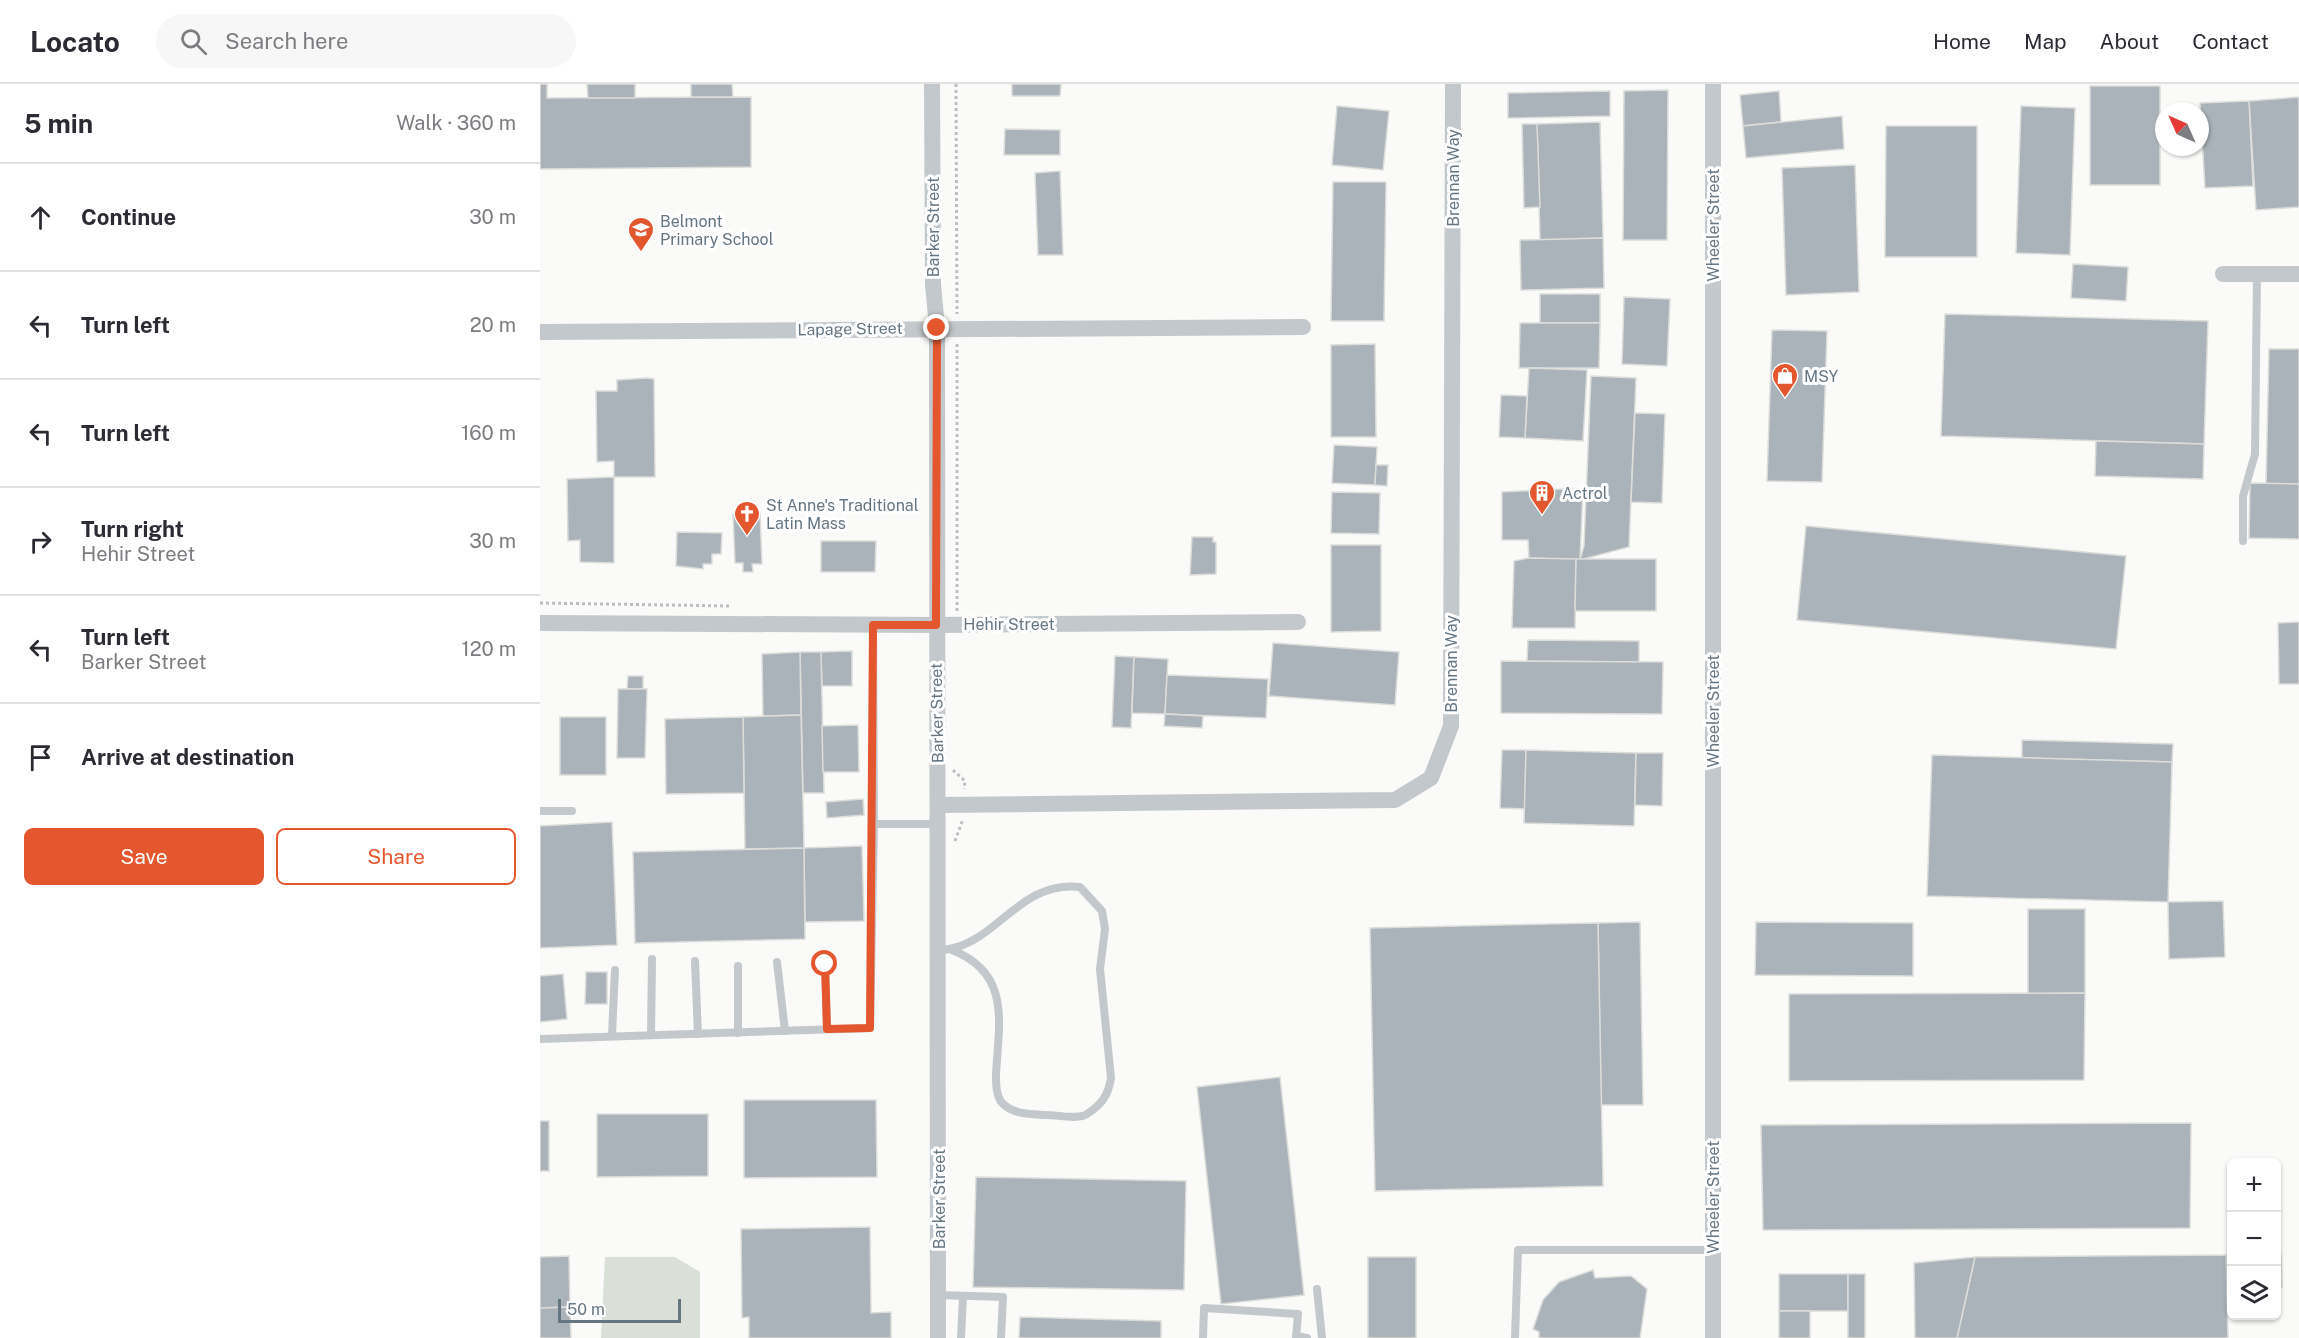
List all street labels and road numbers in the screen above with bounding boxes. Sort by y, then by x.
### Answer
street label: Brennan Way [1444,129,1463,227]
street label: Wheeler Street [1704,169,1723,282]
street label: Barker Street [924,177,943,277]
street label: Lapage Street [797,319,903,339]
street label: Hehir Street [963,615,1055,634]
street label: Brennan Way [1442,615,1461,713]
street label: Wheeler Street [1704,655,1723,768]
street label: Barker Street [927,663,947,763]
street label: Wheeler Street [1704,1141,1723,1254]
street label: Barker Street [930,1149,949,1249]

